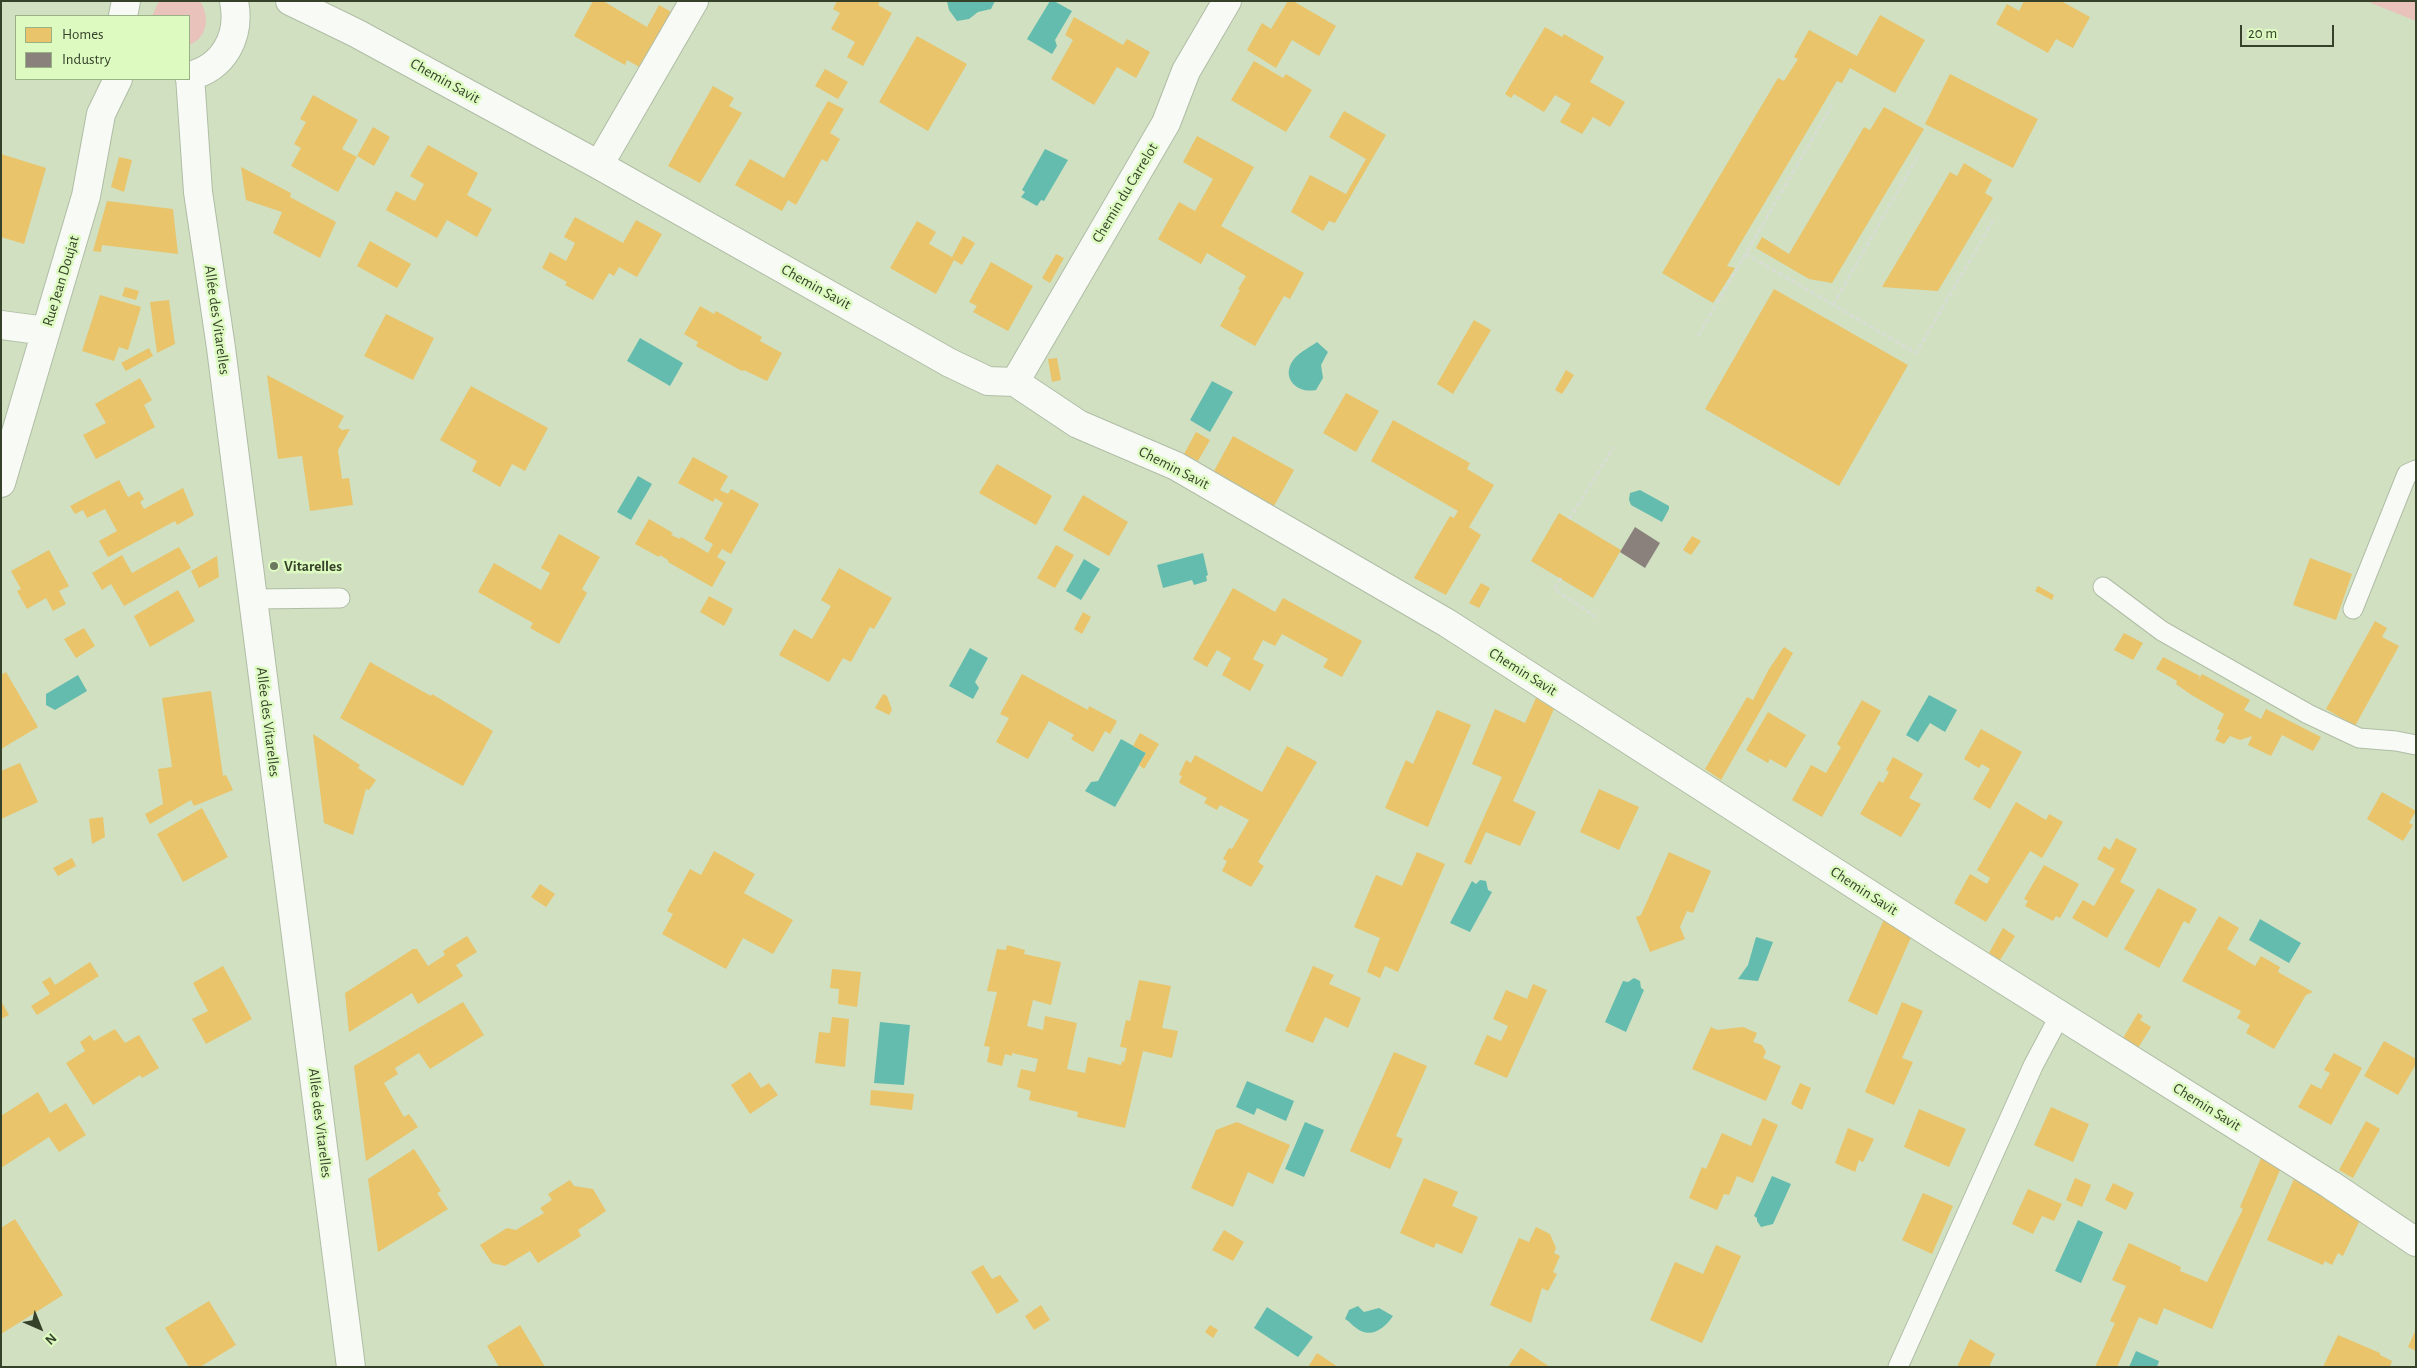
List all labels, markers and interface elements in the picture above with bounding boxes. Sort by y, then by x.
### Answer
legend [15,15,190,80]
scale bar [2242,15,2336,47]
text: 20 m [2248,26,2277,41]
text: Homes [62,27,104,42]
text: Industry [62,52,111,67]
street label: Chemin Savit [407,55,483,107]
street label: Chemin du Carrelot [1088,140,1162,246]
street label: Rue Jean Doujat [39,234,83,328]
street label: Chemin Savit [778,261,854,313]
street label: Allée des Vitarelles [200,264,234,376]
street label: Chemin Savit [1136,443,1212,493]
place label: Vitarelles [284,557,342,575]
marker: Vitarelles [268,560,280,572]
street label: Chemin Savit [1486,644,1560,700]
street label: Allée des Vitarelles [252,666,284,778]
street label: Chemin Savit [1827,863,1901,919]
street label: Allée des Vitarelles [304,1067,336,1179]
street label: Chemin Savit [2170,1079,2244,1135]
north arrow [15,1303,65,1353]
text: N [42,1330,59,1347]

